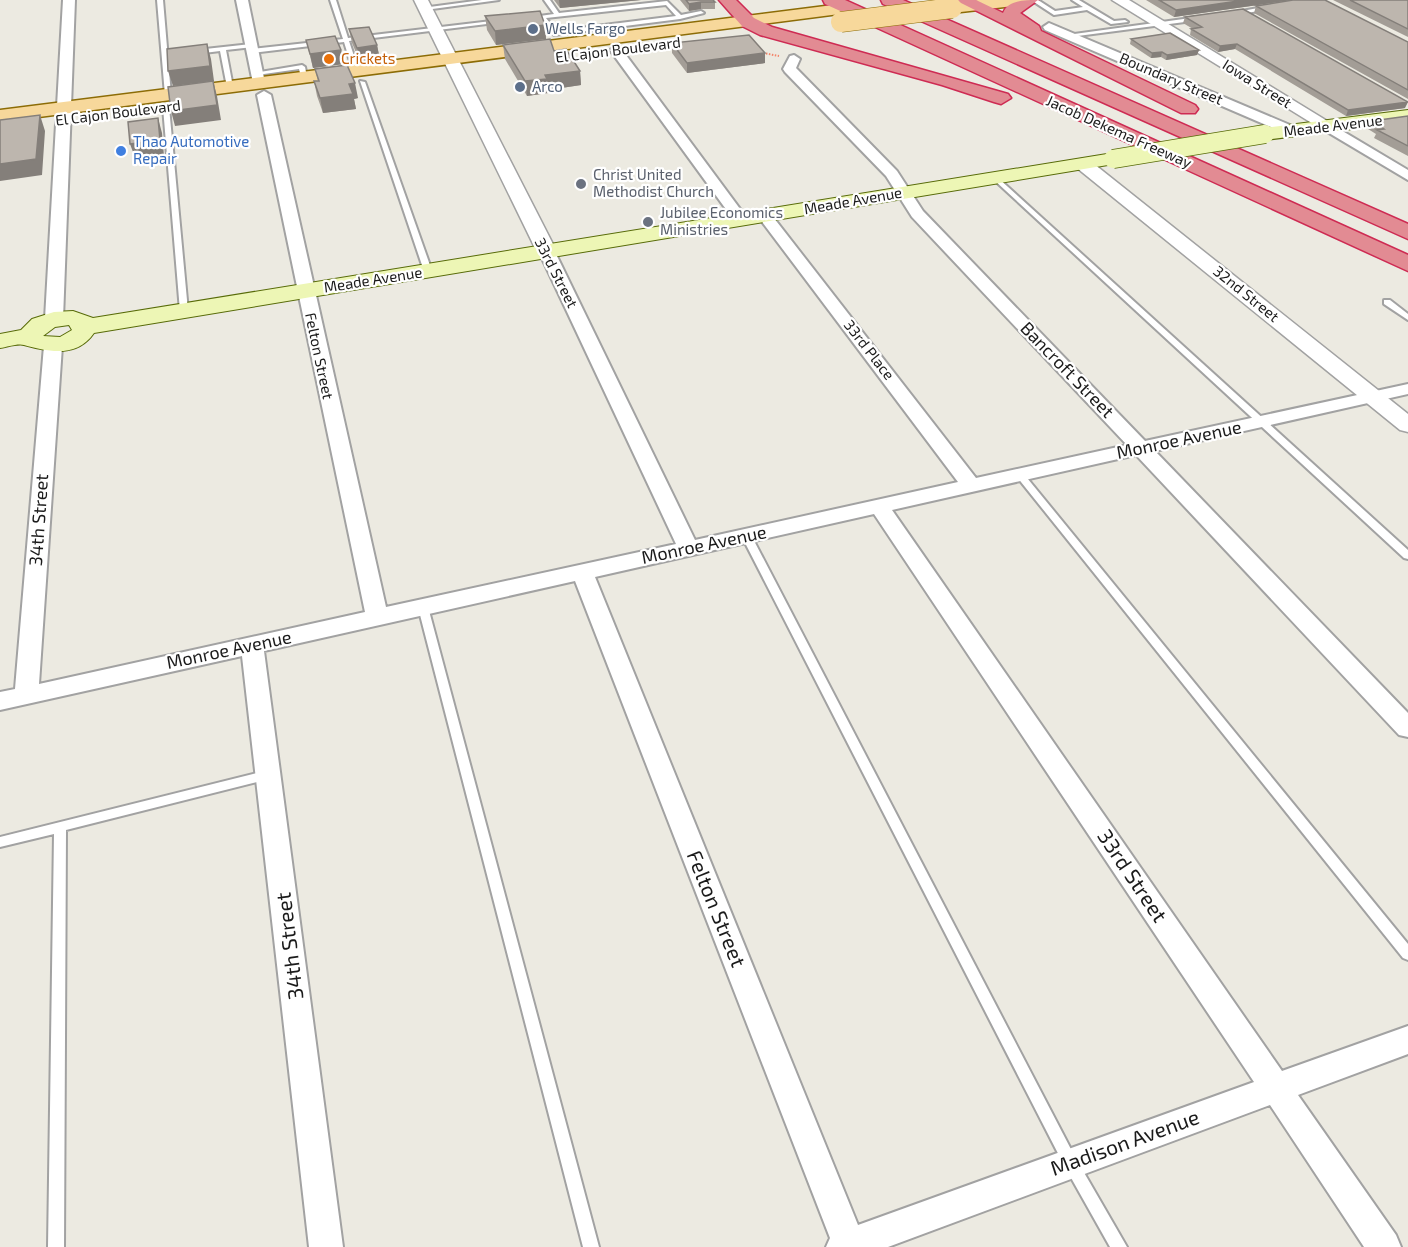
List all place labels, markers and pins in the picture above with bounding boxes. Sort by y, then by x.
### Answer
place label: Wells Fargo [545,19,626,37]
marker: Wells Fargo [526,22,540,36]
place label: Crickets [341,49,395,67]
marker: Crickets [322,52,336,66]
place label: Arco [532,77,563,95]
marker: Arco [513,80,527,94]
place label: Thao Automotive Repair [133,132,249,167]
marker: Thao Automotive Repair [114,144,128,158]
place label: Christ United Methodist Church [593,165,714,200]
marker: Christ United Methodist Church [574,177,588,191]
place label: Jubilee Economics Ministries [660,203,783,238]
marker: Jubilee Economics Ministries [641,215,655,229]

